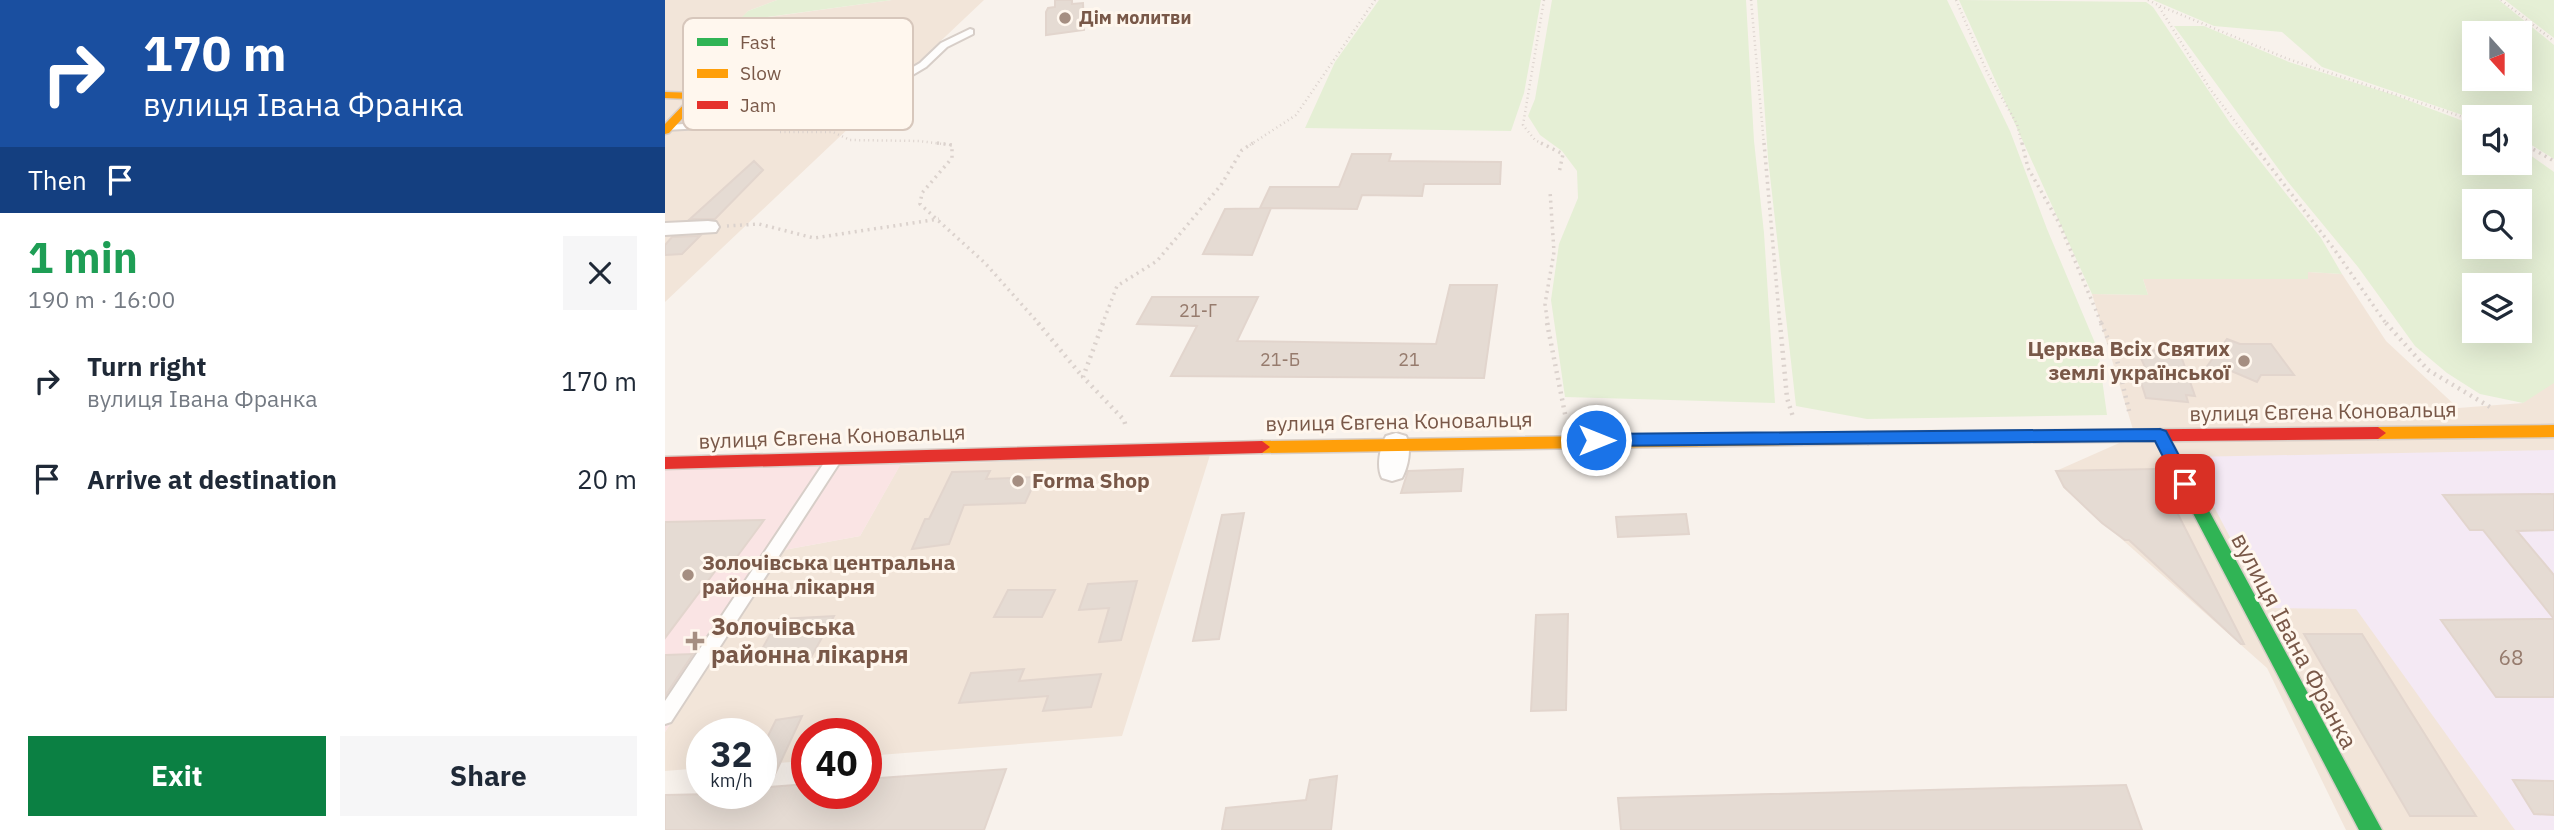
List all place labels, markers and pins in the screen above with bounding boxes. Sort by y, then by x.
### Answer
place label: Дім молитви [1079,6,1191,29]
marker: Дім молитви [1057,10,1073,26]
place label: Церква Всіх Святих землі української [2027,334,2231,386]
marker: Церква Всіх Святих землі української [2236,353,2252,369]
pin [2155,454,2215,514]
place label: Forma Shop [1032,466,1150,494]
marker: Forma Shop [1010,473,1026,489]
place label: Золочівська центральна районна лікарня [702,548,955,600]
marker: Золочівська центральна районна лікарня [680,567,696,583]
place label: Золочівська районна лікарня [711,610,909,670]
marker: Золочівська районна лікарня [685,631,705,651]

